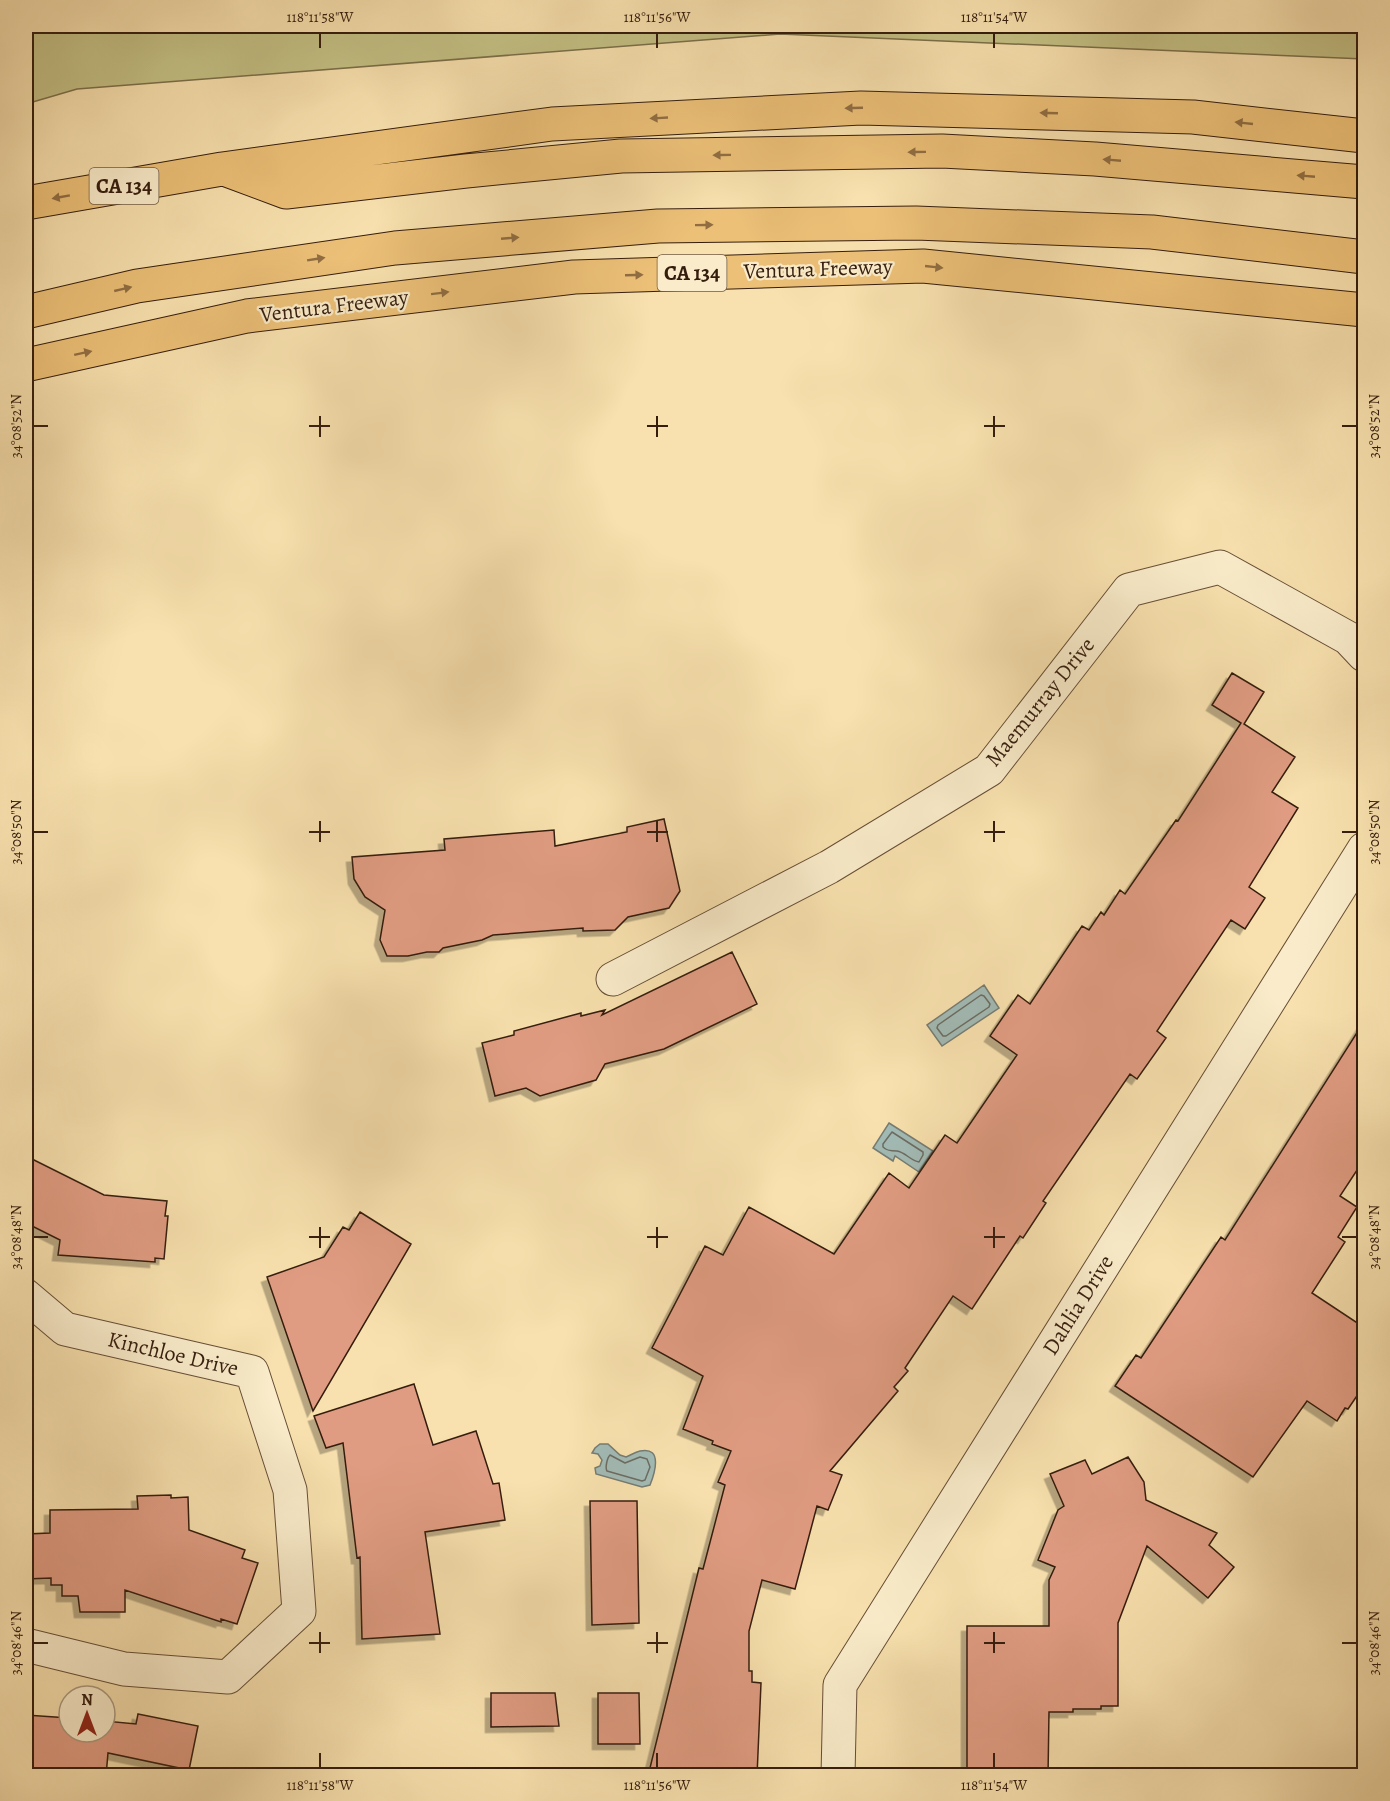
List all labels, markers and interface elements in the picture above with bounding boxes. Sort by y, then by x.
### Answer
text: 118°11'58"W [286,7,354,27]
text: 118°11'56"W [624,7,690,27]
text: 118°11'54"W [961,7,1027,27]
one-way arrow [845,103,864,113]
one-way arrow [1040,108,1059,118]
one-way arrow [650,113,669,123]
one-way arrow [1234,118,1253,127]
one-way arrow [908,147,927,157]
one-way arrow [713,150,732,160]
one-way arrow [1102,155,1121,165]
road number: CA 134 [90,168,158,204]
one-way arrow [1297,172,1316,181]
one-way arrow [52,193,71,202]
one-way arrow [695,220,714,230]
one-way arrow [500,233,519,243]
street label: Ventura Freeway [742,251,893,287]
one-way arrow [307,255,326,264]
road number: CA 134 [658,255,726,291]
one-way arrow [925,262,944,272]
one-way arrow [625,270,644,280]
street label: Ventura Freeway [257,282,410,330]
one-way arrow [114,284,133,294]
one-way arrow [431,288,450,298]
one-way arrow [73,347,92,357]
text: 34°08'52"N [6,394,26,458]
text: 34°08'52"N [1364,394,1384,458]
street label: Maemurray Drive [978,631,1102,773]
text: 34°08'50"N [6,799,26,865]
text: 34°08'50"N [1364,799,1384,865]
text: 34°08'48"N [6,1204,26,1269]
text: 34°08'48"N [1364,1204,1384,1269]
street label: Dahlia Drive [1035,1249,1121,1361]
street label: Kinchloe Drive [105,1324,241,1384]
text: 34°08'46"N [6,1611,26,1675]
text: 34°08'46"N [1364,1611,1384,1675]
north arrow [57,1684,117,1744]
text: N [81,1689,93,1711]
text: 118°11'58"W [286,1775,354,1795]
text: 118°11'56"W [624,1775,690,1795]
text: 118°11'54"W [961,1775,1027,1795]

